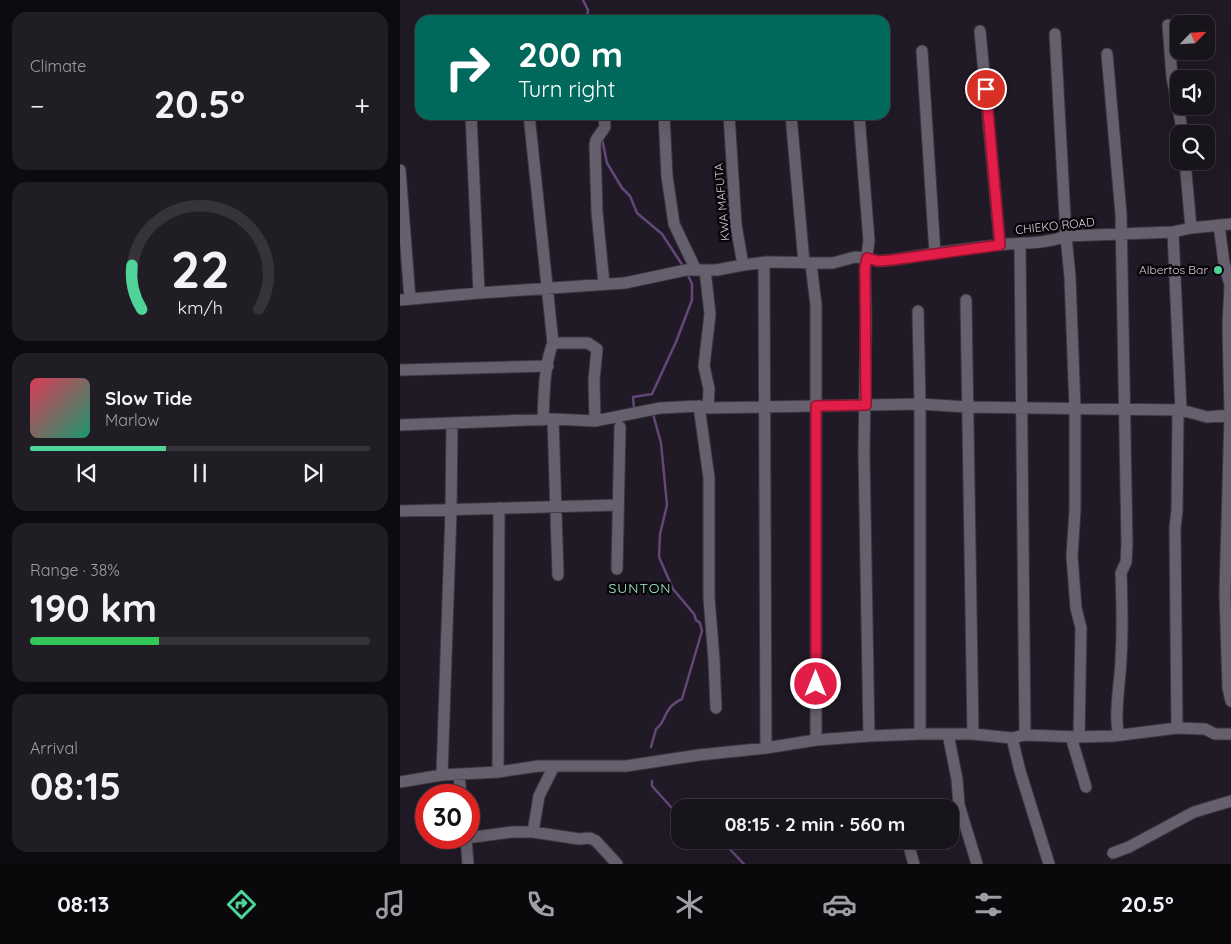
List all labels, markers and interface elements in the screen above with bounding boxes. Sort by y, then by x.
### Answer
north arrow [1170,15,1215,60]
map controls [1170,15,1215,170]
text: 200 m [518,32,623,76]
icon: right [435,35,500,100]
text: Climate [30,56,86,76]
pin [965,68,1007,110]
button: sound [1170,70,1215,115]
text: Turn right [518,75,615,103]
icon: arrive [972,75,1000,103]
text: 20.5° [154,80,245,128]
text: − [30,88,45,123]
text: + [354,88,370,123]
button: search [1170,125,1215,170]
street label: KWA MAFUTA [711,162,732,241]
street label: CHIEKO ROAD [1014,214,1096,237]
text: 22 [170,236,230,301]
place label: Albertos Bar [1139,262,1208,277]
marker: Albertos Bar [1212,264,1224,276]
text: km/h [177,296,223,318]
text: Slow Tide [105,386,193,410]
text: Marlow [105,410,159,430]
icon: previous [73,459,101,487]
icon: pause [186,459,214,487]
icon: next [299,459,327,487]
text: Range · 38% [30,560,120,580]
district label: SUNTON [608,579,672,597]
text: 190 km [30,584,157,632]
position arrow [789,657,841,709]
text: Arrival [30,738,78,758]
text: 08:15 [30,762,121,810]
speed limit sign: 30 [415,784,480,849]
text: 08:15 · 2 min · 560 m [725,812,905,836]
icon: directions [224,887,259,922]
icon: music [373,887,408,922]
icon: phone [523,887,558,922]
icon: climate [672,887,707,922]
icon: car [822,887,857,922]
icon: filters [971,887,1006,922]
text: 08:13 [57,890,109,918]
text: 20.5° [1121,890,1174,918]

